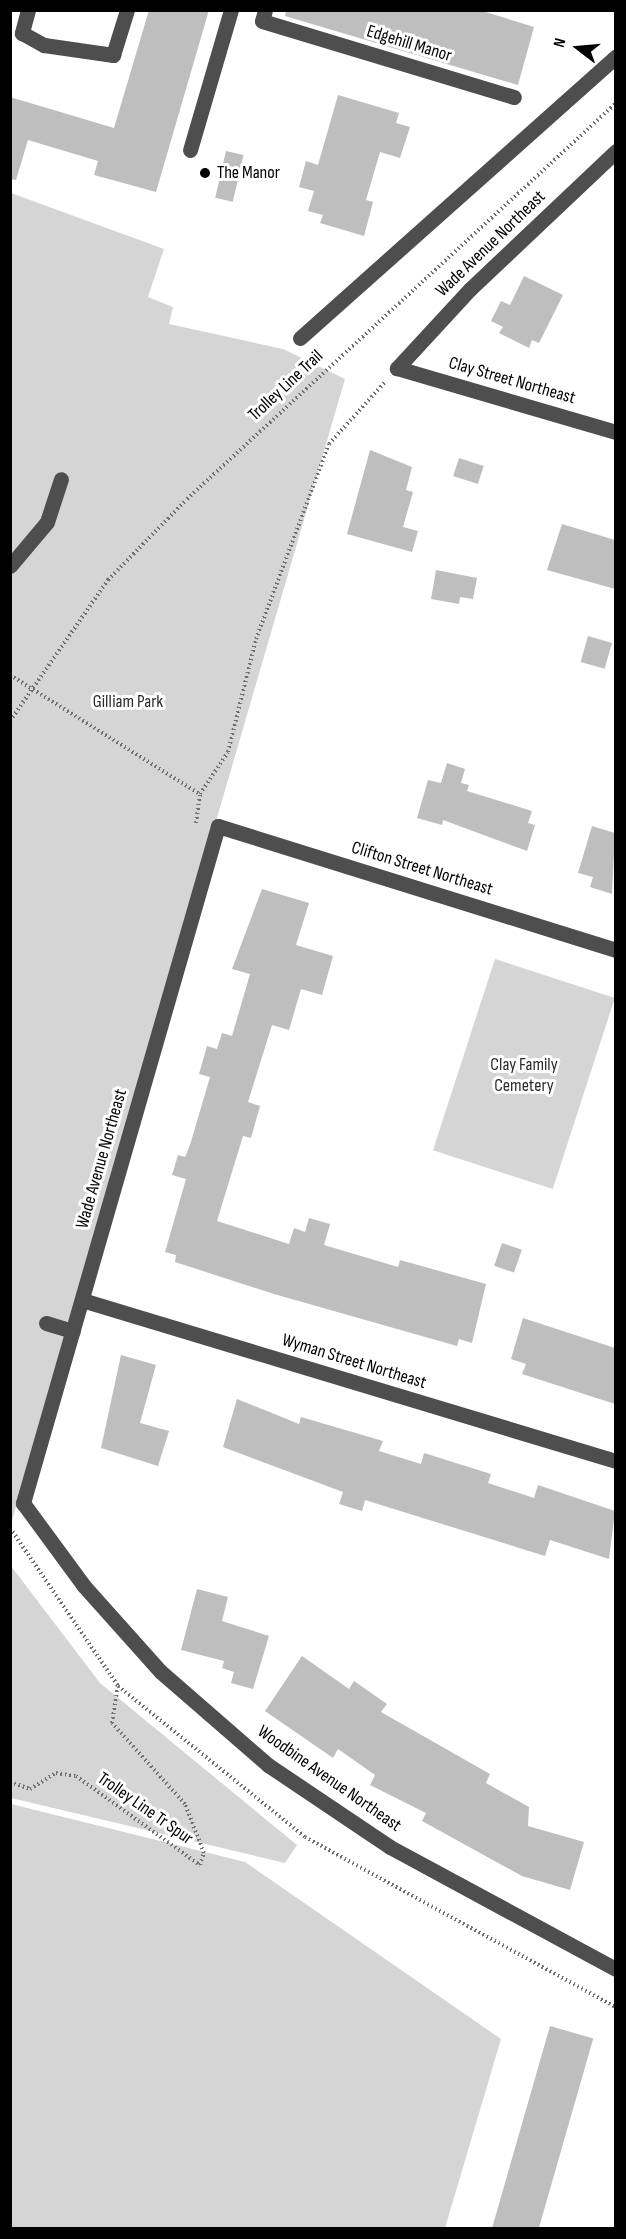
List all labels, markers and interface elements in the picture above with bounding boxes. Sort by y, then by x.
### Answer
north arrow [548,18,608,78]
street label: Edgehill Manor [364,21,454,67]
text: N [550,36,571,50]
place label: The Manor [217,162,280,184]
marker: The Manor [198,166,212,180]
street label: Wade Avenue Northeast [432,186,550,302]
street label: Trolley Line Trail [244,346,328,426]
street label: Clay Street Northeast [446,353,578,409]
park label: Gilliam Park [93,691,163,713]
street label: Clifton Street Northeast [349,837,495,901]
park label: Clay Family Cemetery [490,1055,558,1098]
street label: Wade Avenue Northeast [72,1087,132,1231]
street label: Wyman Street Northeast [279,1330,429,1394]
street label: Woodbine Avenue Northeast [253,1721,405,1837]
street label: Trolley Line Tr Spur [93,1768,197,1850]

